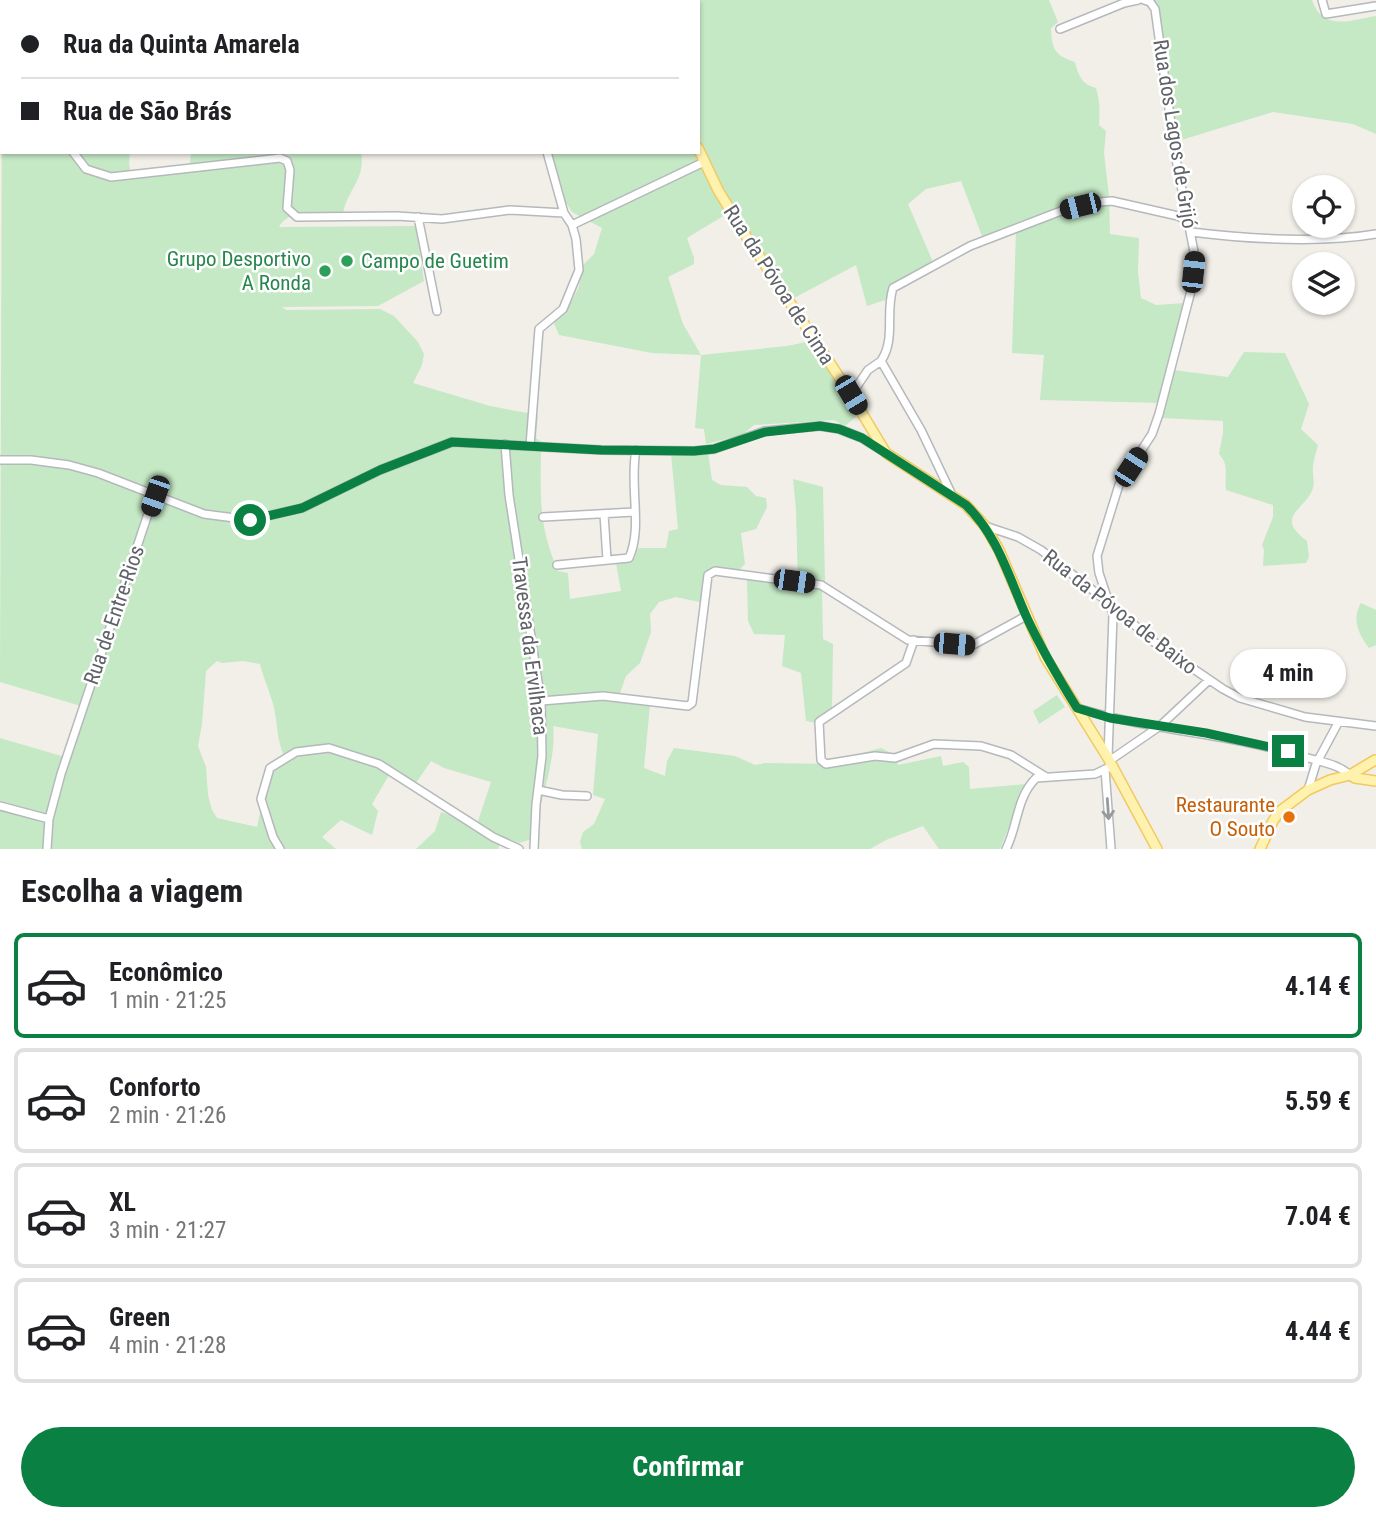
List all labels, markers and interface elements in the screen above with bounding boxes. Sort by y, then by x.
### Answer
text: Rua da Quinta Amarela [63,29,300,59]
street label: Rua dos Lagos de Grijó [1148,38,1202,230]
text: Rua de São Brás [63,96,232,126]
map controls [1292,175,1355,315]
button: locate [1292,175,1355,238]
car [1058,191,1103,221]
street label: Rua da Póvoa de Cima [718,201,840,369]
place label: Grupo Desportivo A Ronda [167,247,311,295]
place label: Campo de Guetim [361,249,509,273]
car [1181,250,1206,294]
button: layers [1292,252,1355,315]
marker: Campo de Guetim [339,253,355,269]
marker: Grupo Desportivo A Ronda [317,263,333,279]
car [832,372,871,418]
car [1111,444,1152,490]
car [139,473,172,519]
route start [234,504,266,536]
street label: Rua de Entre-Rios [79,542,149,688]
street label: Rua da Póvoa de Baixo [1038,544,1202,680]
street label: Travessa da Ervilhaca [507,555,553,737]
car [772,568,817,594]
car [933,632,976,656]
callout: 4 min [1230,650,1346,698]
text: 4 min [1262,660,1314,687]
route end [1272,735,1304,767]
place label: Restaurante O Souto [1176,793,1275,841]
one-way arrow [1102,798,1115,820]
marker: Restaurante O Souto [1281,809,1297,825]
text: Escolha a viagem [21,872,243,910]
icon: car [25,954,88,1017]
text: Econômico [109,957,223,987]
text: 4.14 € [1285,971,1351,1001]
text: 1 min · 21:25 [109,987,226,1014]
icon: car [25,1069,88,1132]
text: Conforto [109,1072,201,1102]
text: 5.59 € [1285,1086,1351,1116]
text: 2 min · 21:26 [109,1102,226,1129]
icon: car [25,1184,88,1247]
text: XL [109,1187,136,1217]
text: 7.04 € [1285,1201,1351,1231]
text: 3 min · 21:27 [109,1217,226,1244]
icon: car [25,1299,88,1362]
text: Green [109,1302,170,1332]
text: 4.44 € [1285,1316,1351,1346]
text: 4 min · 21:28 [109,1332,226,1359]
button: Confirmar [21,1427,1355,1507]

